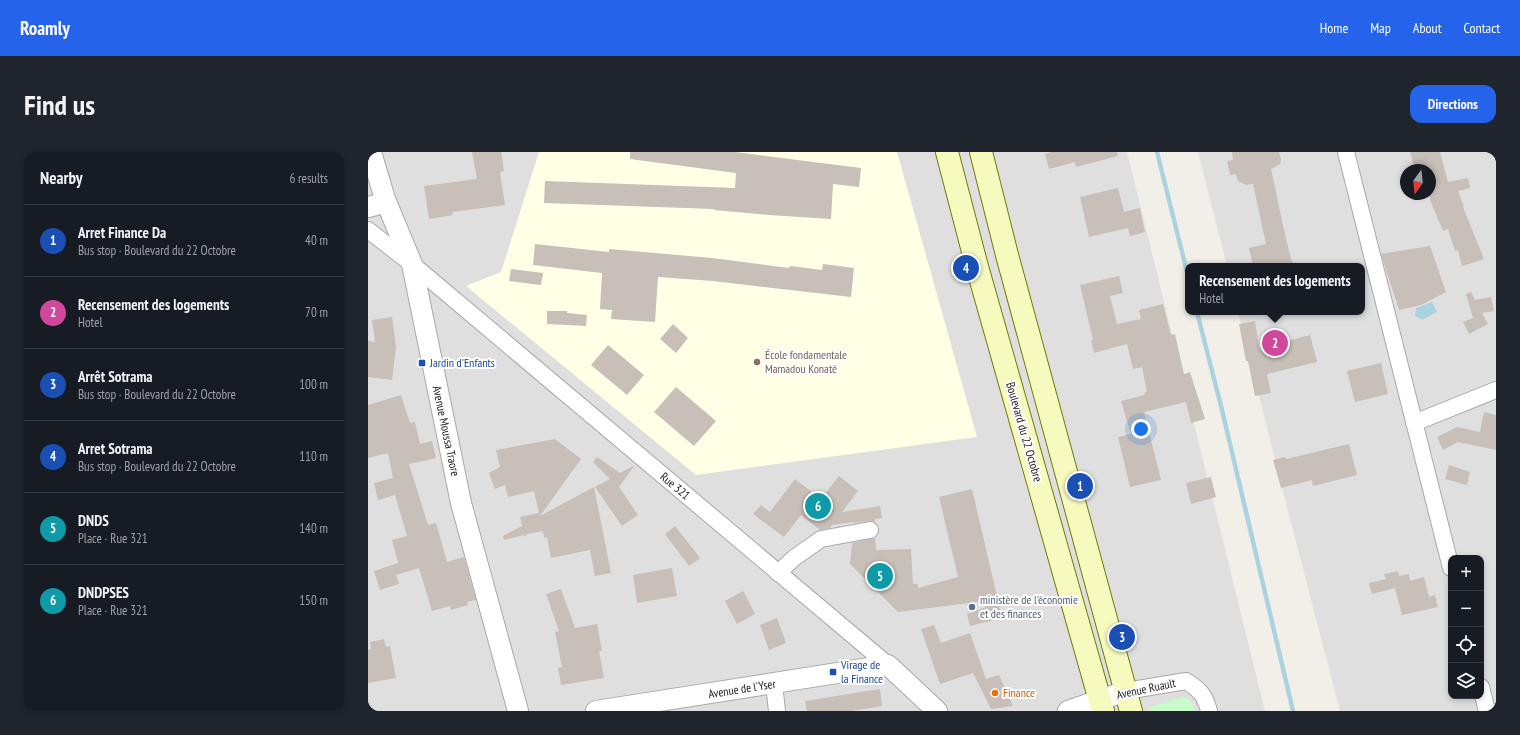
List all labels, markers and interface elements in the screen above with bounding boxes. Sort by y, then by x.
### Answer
text: Roamly [20,16,70,40]
text: Home [1320,19,1348,37]
text: Map [1370,19,1391,37]
text: About [1413,19,1442,37]
text: Contact [1464,19,1500,37]
button: Directions [1410,85,1496,123]
text: Find us [24,86,95,123]
north arrow [1400,164,1436,200]
text: Nearby [40,167,83,189]
text: 6 results [289,170,328,187]
text: Arret Finance Da [78,223,166,242]
text: 1 [50,232,56,249]
text: 40 m [305,232,328,249]
text: Bus stop · Boulevard du 22 Octobre [78,242,236,259]
pin: 4 [953,253,979,283]
popup [1185,263,1365,315]
text: Recensement des logements [1199,271,1351,290]
text: Hotel [1199,290,1224,307]
text: Recensement des logements [78,295,229,314]
text: 2 [50,304,56,321]
text: 70 m [305,304,328,321]
text: Hotel [78,314,102,331]
pin: 2 [1262,328,1288,358]
place label: École fondamentale Mamadou Konaté [765,347,847,376]
place label: Jardin d'Enfants [429,355,495,370]
marker: École fondamentale Mamadou Konaté [752,357,762,367]
marker: Jardin d'Enfants [417,358,427,368]
text: Arrêt Sotrama [78,367,153,386]
text: 3 [50,376,56,393]
text: 100 m [299,376,328,393]
street label: Boulevard du 22 Octobre [1003,380,1046,484]
street label: Avenue Moussa Traore [430,384,463,477]
text: Bus stop · Boulevard du 22 Octobre [78,386,236,403]
your location [1131,419,1151,439]
text: Arret Sotrama [78,439,153,458]
text: 4 [50,448,56,465]
text: 110 m [299,448,328,465]
text: Bus stop · Boulevard du 22 Octobre [78,458,236,475]
street label: Rue 321 [657,469,693,503]
pin: 1 [1067,471,1093,501]
pin: 6 [805,491,831,521]
text: DNDS [78,511,109,530]
text: 5 [50,520,56,537]
text: 140 m [299,520,328,537]
text: Place · Rue 321 [78,530,148,547]
map controls [1448,555,1484,699]
button: + [1448,555,1484,591]
pin: 5 [867,561,893,591]
text: DNDPSES [78,583,129,602]
button: − [1448,591,1484,627]
text: 6 [50,592,56,609]
text: 150 m [299,592,328,609]
place label: ministère de l'économie et des finances [980,592,1078,621]
text: Place · Rue 321 [78,602,148,619]
marker: ministère de l'économie et des finances [967,602,977,612]
pin: 3 [1109,622,1135,652]
button: locate [1448,627,1484,663]
place label: Virage de la Finance [840,657,883,686]
button: layers [1448,663,1484,699]
marker: Virage de la Finance [828,667,838,677]
street label: Avenue Ruault [1115,675,1177,702]
street label: Avenue de l'Yser [707,676,777,701]
place label: Finance [1003,685,1035,700]
marker: Finance [990,688,1000,698]

